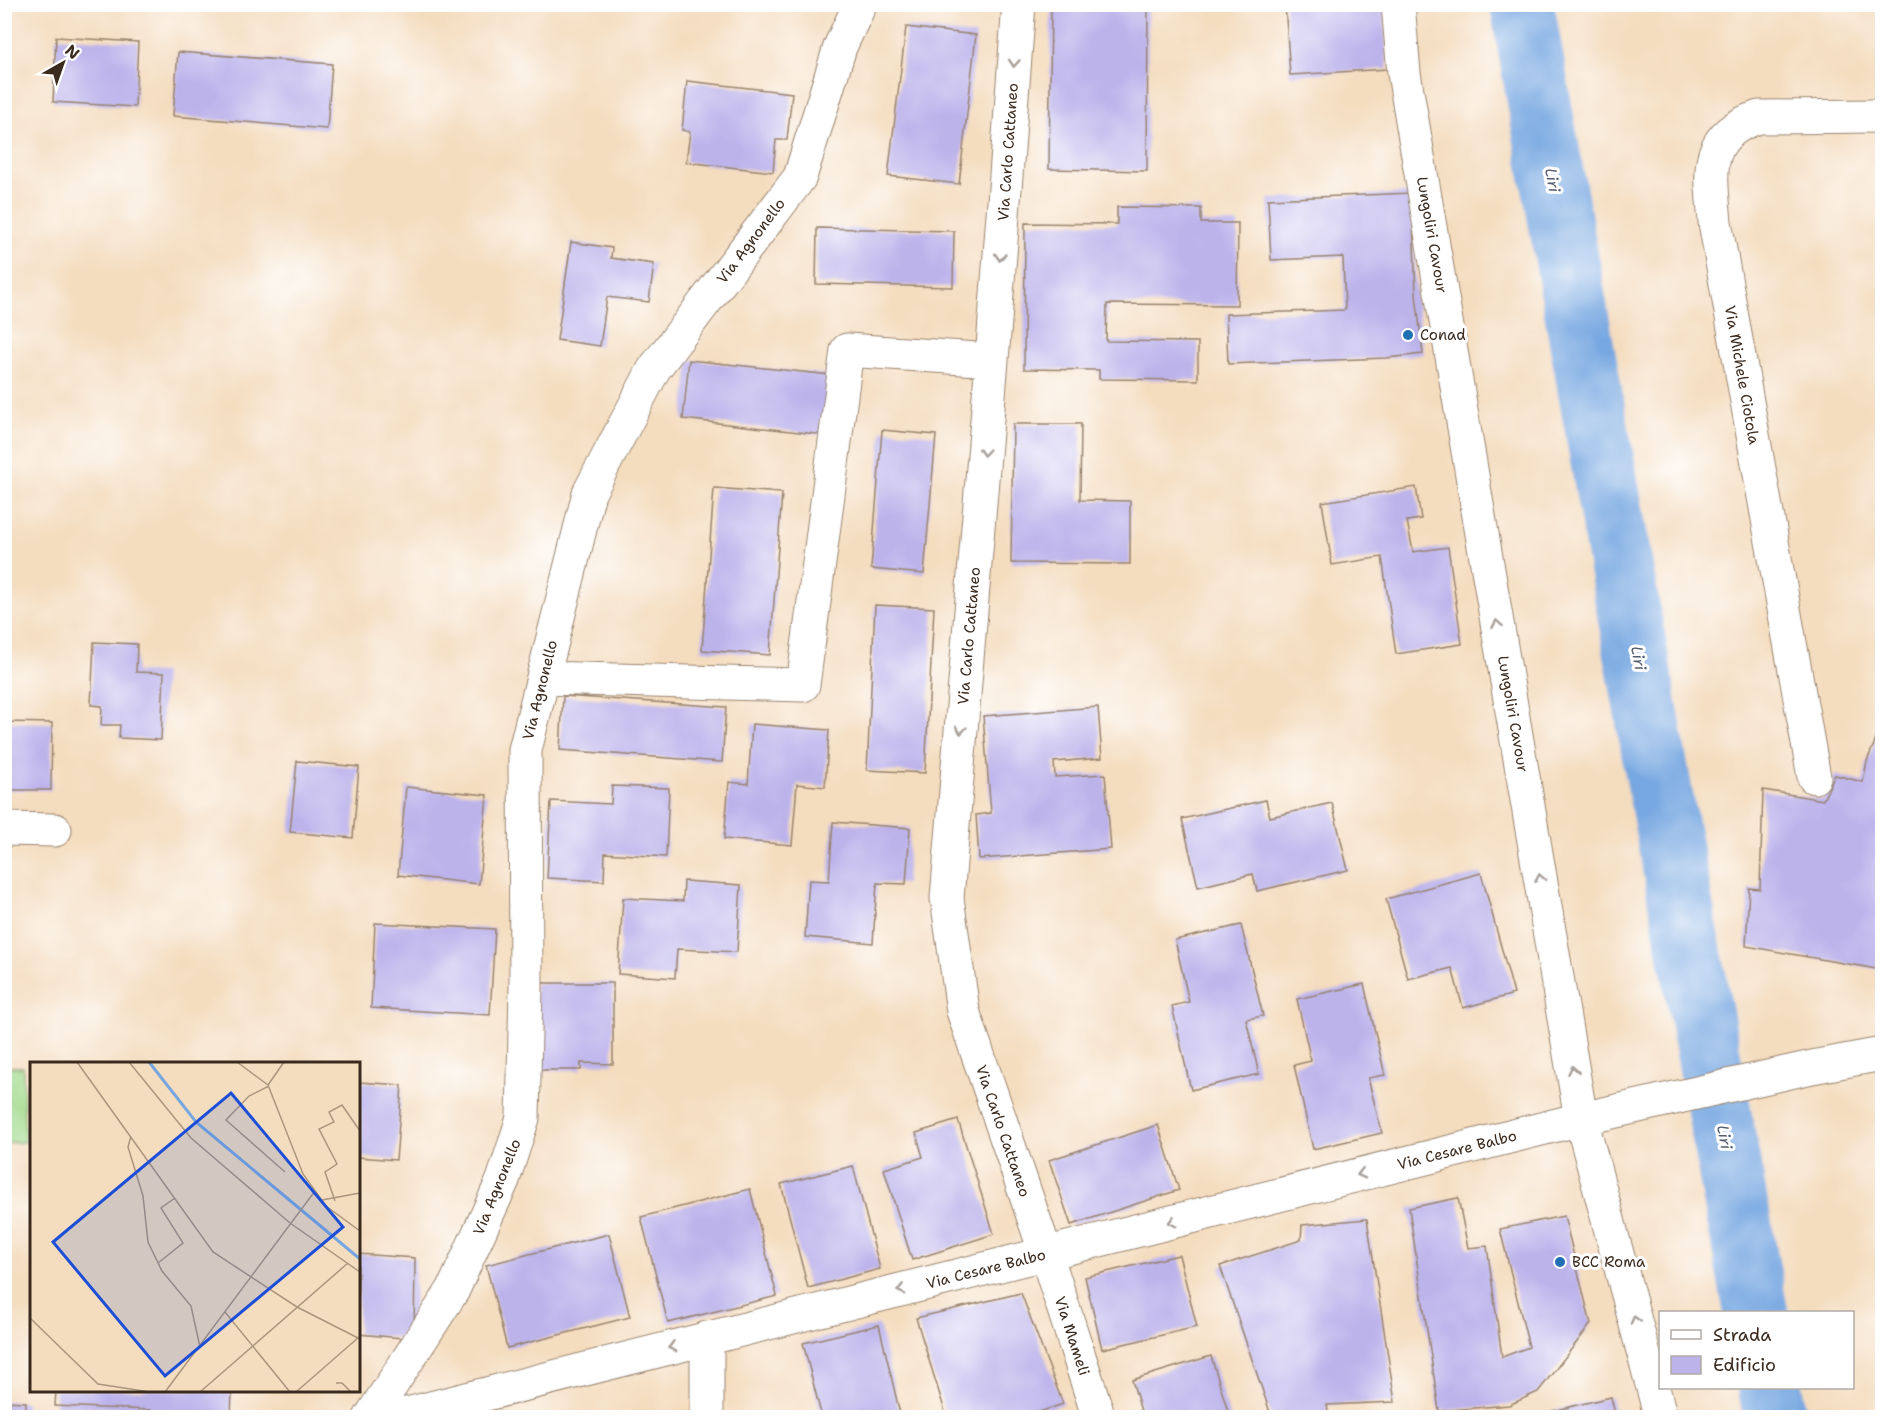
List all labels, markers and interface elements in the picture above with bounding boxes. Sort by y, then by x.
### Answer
north arrow [33,33,93,93]
text: N [61,40,84,64]
one-way arrow [1008,58,1021,67]
street label: Via Carlo Cattaneo [993,82,1023,222]
water label: Liri [1540,166,1565,194]
street label: Lungoliri Cavour [1412,175,1452,295]
street label: Via Agnonello [712,194,790,288]
one-way arrow [994,253,1007,262]
street label: Via Michele Ciotola [1720,304,1764,447]
place label: Conad [1420,325,1466,345]
marker: Conad [1401,328,1415,342]
one-way arrow [978,447,991,456]
street label: Via Carlo Cattaneo [953,566,985,706]
one-way arrow [1492,619,1504,628]
street label: Via Agnonello [518,638,562,742]
water label: Liri [1626,644,1651,672]
street label: Lungoliri Cavour [1493,654,1533,774]
one-way arrow [955,725,968,734]
one-way arrow [1534,873,1547,883]
inset map [30,1062,360,1392]
street label: Via Carlo Cattaneo [971,1062,1035,1200]
one-way arrow [1567,1066,1579,1075]
water label: Liri [1712,1123,1737,1151]
street label: Via Cesare Balbo [1395,1125,1519,1175]
street label: Via Agnonello [469,1136,525,1238]
one-way arrow [1356,1167,1366,1180]
one-way arrow [1167,1215,1178,1227]
street label: Via Cesare Balbo [924,1244,1048,1294]
place label: BCC Roma [1572,1252,1646,1272]
marker: BCC Roma [1553,1255,1567,1269]
one-way arrow [897,1282,907,1295]
street label: Via Mameli [1050,1294,1094,1378]
legend [1659,1311,1854,1389]
one-way arrow [1630,1316,1642,1326]
text: Strada [1713,1323,1772,1347]
one-way arrow [667,1340,677,1353]
text: Edificio [1713,1353,1776,1377]

